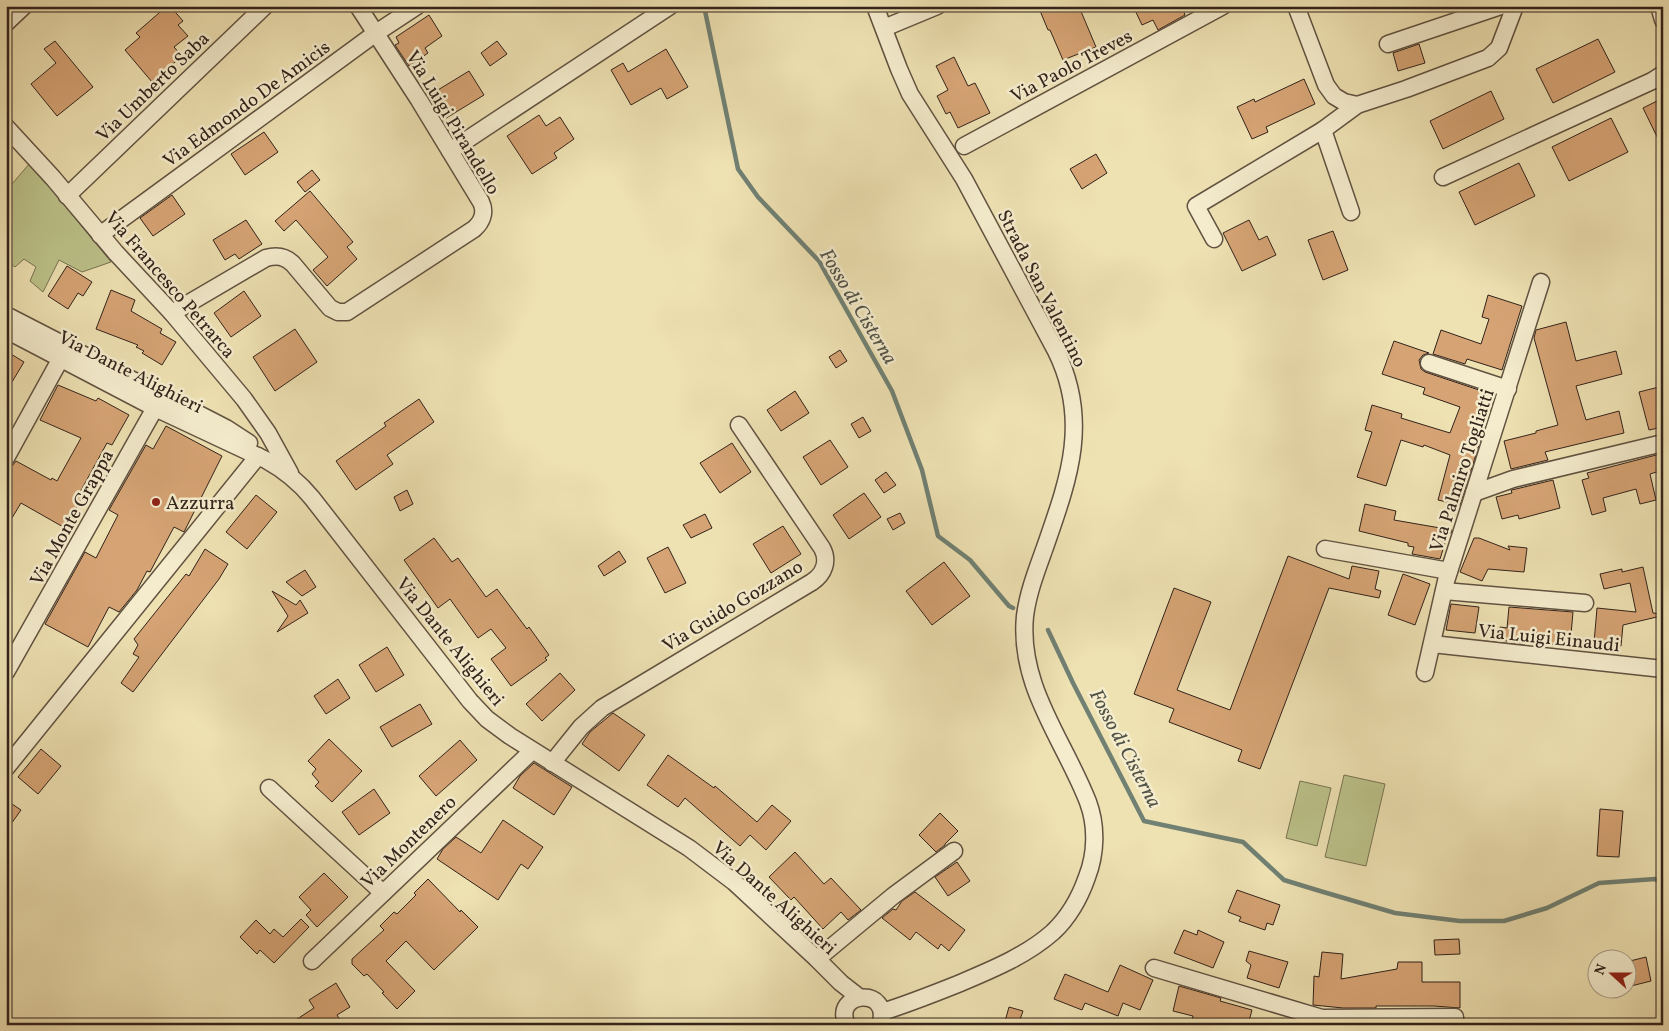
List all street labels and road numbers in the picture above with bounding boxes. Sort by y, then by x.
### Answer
street label: Via Paolo Treves [1006,24,1137,110]
street label: Via Umberto Saba [91,27,216,148]
street label: Via Edmondo De Amicis [158,35,336,174]
street label: Via Luigi Pirandello [399,46,506,200]
street label: Via Francesco Petrarca [98,206,241,365]
street label: Strada San Valentino [990,206,1092,372]
street label: Via Dante Alighieri [53,325,207,421]
street label: Via Palmiro Togliatti [1424,385,1502,556]
street label: Via Monte Grappa [25,445,121,591]
street label: Via Guido Gozzano [658,554,808,659]
street label: Via Dante Alighieri [389,572,510,713]
street label: Via Luigi Einaudi [1477,619,1621,659]
street label: Via Montenero [356,790,463,895]
street label: Via Dante Alighieri [706,836,842,962]

